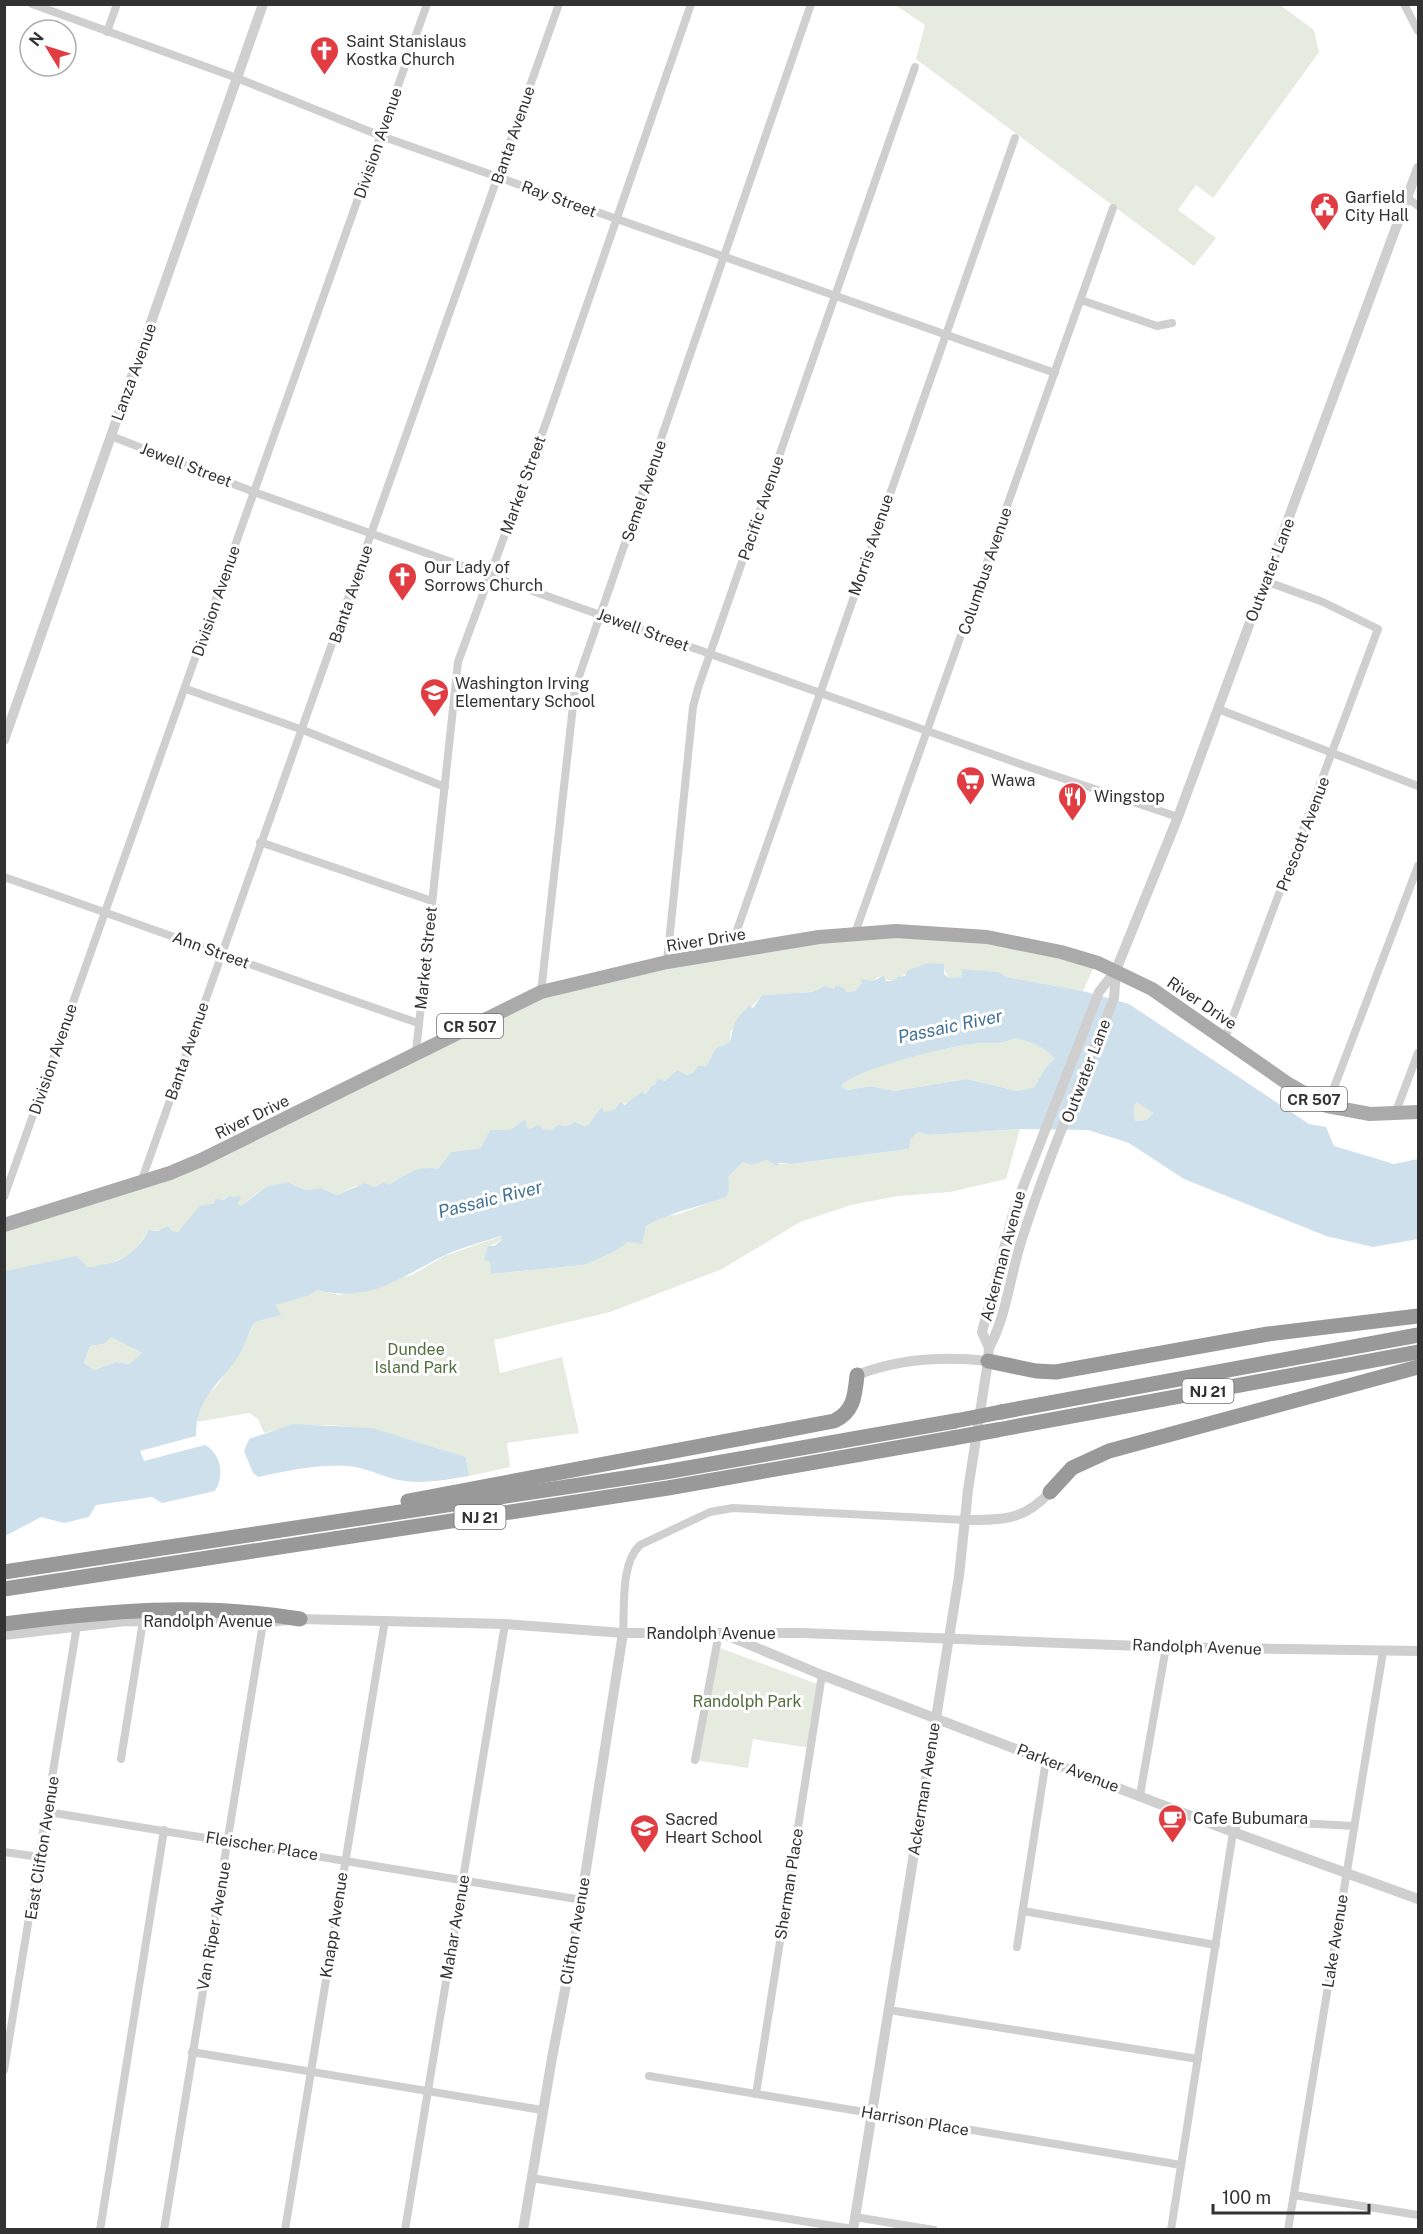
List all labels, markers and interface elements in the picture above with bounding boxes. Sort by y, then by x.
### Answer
north arrow [18,18,78,78]
text: N [25,28,48,50]
place label: Saint Stanislaus Kostka Church [346,32,466,69]
church icon: Saint Stanislaus Kostka Church [309,34,341,76]
street label: Banta Avenue [487,84,539,186]
street label: Division Avenue [350,85,406,201]
street label: Ray Street [519,177,599,221]
place label: Garfield City Hall [1345,188,1409,225]
public building icon: Garfield City Hall [1308,190,1340,232]
street label: Lanza Avenue [108,321,160,423]
street label: Market Street [496,433,550,537]
street label: Semel Avenue [618,438,670,544]
street label: Jewell Street [137,439,235,491]
street label: Pacific Avenue [734,453,788,563]
street label: Morris Avenue [845,492,897,598]
street label: Columbus Avenue [954,505,1016,637]
street label: Outwater Lane [1242,516,1298,624]
street label: Division Avenue [188,543,244,659]
street label: Banta Avenue [325,543,377,645]
place label: Our Lady of Sorrows Church [424,558,543,595]
church icon: Our Lady of Sorrows Church [387,560,419,602]
street label: Jewell Street [594,605,692,655]
place label: Washington Irving Elementary School [455,674,596,711]
school or university icon: Washington Irving Elementary School [418,676,450,718]
supermarket icon: Wawa [954,764,986,806]
place label: Wawa [991,771,1035,790]
street label: Prescott Avenue [1272,774,1334,894]
restaurant icon: Wingstop [1057,780,1089,822]
place label: Wingstop [1094,787,1165,806]
street label: Market Street [411,906,441,1010]
street label: River Drive [665,924,747,956]
street label: Ann Street [170,927,252,973]
street label: River Drive [1163,973,1241,1033]
street label: Banta Avenue [161,1000,213,1102]
street label: Division Avenue [25,1001,81,1117]
water label: Passaic River [896,1005,1004,1047]
road number: CR 507 [437,1014,503,1038]
street label: Outwater Lane [1058,1017,1114,1125]
road number: CR 507 [1281,1087,1347,1111]
street label: River Drive [212,1091,292,1143]
water label: Passaic River [436,1176,544,1222]
street label: Ackerman Avenue [976,1189,1030,1323]
park label: Dundee Island Park [374,1340,458,1377]
road number: NJ 21 [1182,1379,1234,1403]
road number: NJ 21 [454,1505,506,1529]
street label: Randolph Avenue [143,1612,273,1631]
street label: Randolph Avenue [646,1624,776,1643]
street label: Randolph Avenue [1132,1635,1262,1659]
park label: Randolph Park [693,1692,801,1711]
street label: Ackerman Avenue [904,1721,944,1857]
street label: Parker Avenue [1014,1740,1122,1796]
street label: East Clifton Avenue [21,1775,63,1921]
cafe icon: Cafe Bubumara [1156,1802,1188,1844]
place label: Cafe Bubumara [1193,1809,1308,1828]
place label: Sacred Heart School [665,1810,763,1847]
school or university icon: Sacred Heart School [628,1812,660,1854]
street label: Sherman Place [771,1827,807,1941]
street label: Fleischer Place [204,1828,320,1864]
street label: Van Riper Avenue [193,1860,235,1992]
street label: Knapp Avenue [316,1871,352,1979]
street label: Mahar Avenue [436,1873,474,1981]
street label: Clifton Avenue [556,1876,594,1986]
street label: Lake Avenue [1318,1893,1352,1989]
street label: Harrison Place [860,2102,970,2140]
scale bar [1213,2177,1369,2215]
text: 100 m [1222,2187,1271,2208]

